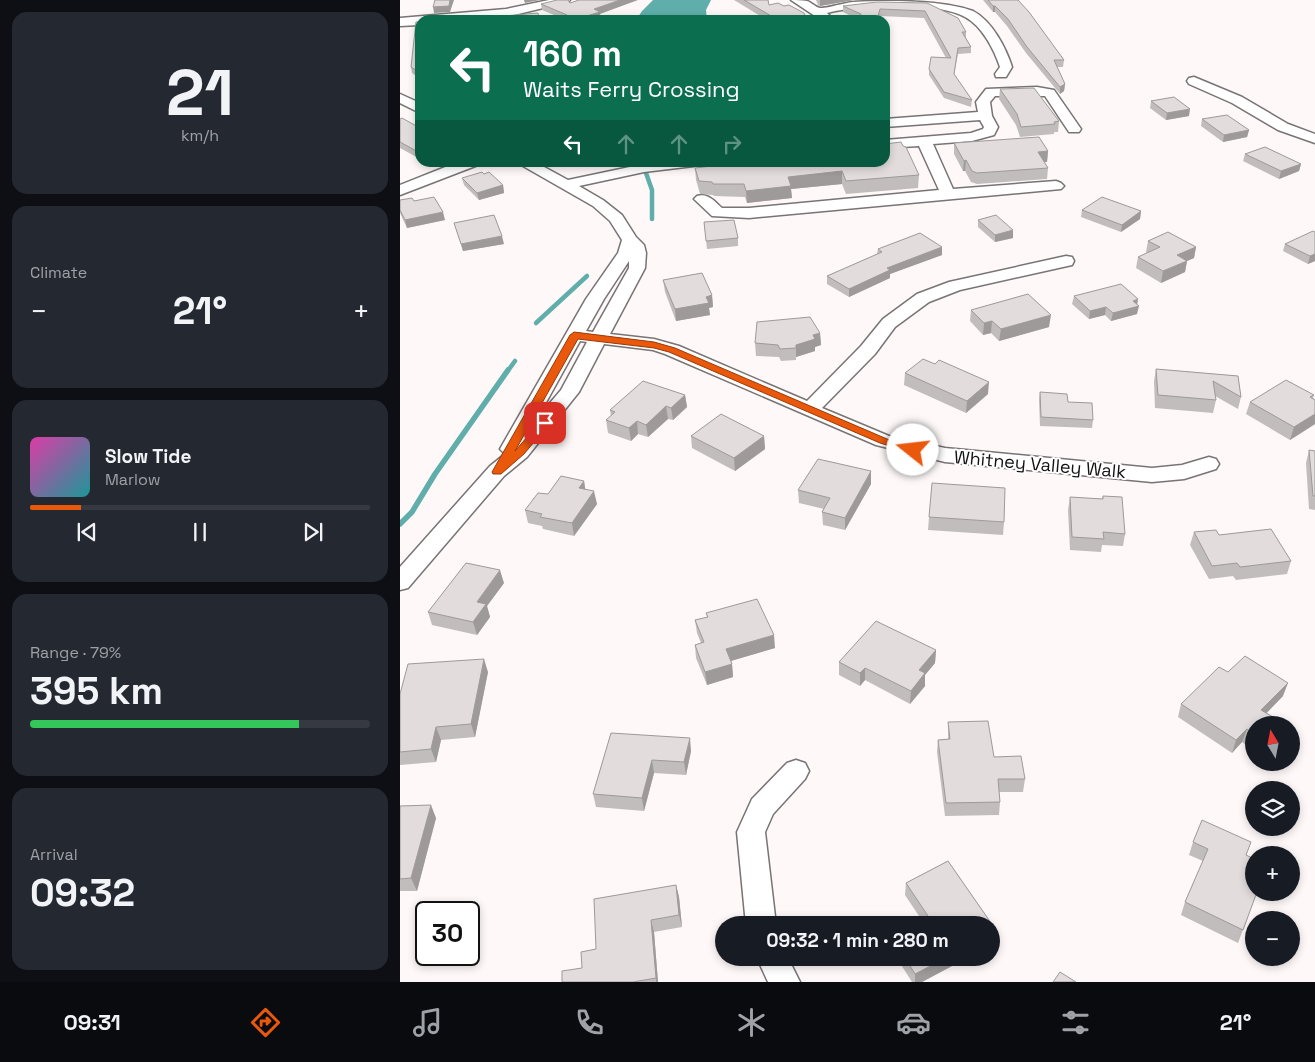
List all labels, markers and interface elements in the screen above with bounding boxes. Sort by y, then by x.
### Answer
text: 160 m [523,32,622,76]
icon: left [440,35,505,100]
text: 21 [166,51,234,134]
text: Waits Ferry Crossing [523,75,740,103]
text: km/h [181,125,219,146]
icon: left [559,130,587,158]
icon: ahead [612,130,640,158]
icon: ahead [665,130,693,158]
icon: right [718,130,746,158]
text: Climate [30,262,87,283]
text: 21° [173,287,227,335]
text: − [30,293,47,329]
text: + [353,293,370,329]
pin [524,402,566,444]
icon: arrive [531,409,559,437]
position arrow [886,423,938,475]
text: Slow Tide [105,444,191,469]
street label: Whitney Valley Walk [953,445,1127,483]
text: Marlow [105,469,161,490]
icon: previous [73,518,101,546]
icon: pause [186,518,214,546]
icon: next [299,518,327,546]
text: Range · 79% [30,642,121,663]
text: 395 km [30,667,163,715]
north arrow [1245,716,1300,771]
map controls [1245,716,1300,966]
button: layers [1245,781,1300,836]
text: Arrival [30,844,78,865]
button: + [1245,846,1300,901]
text: 09:32 [30,869,135,917]
speed limit sign: 30 [415,901,480,966]
button: − [1245,911,1300,966]
text: 09:32 · 1 min · 280 m [766,928,949,953]
icon: directions [248,1005,283,1040]
icon: music [410,1005,445,1040]
icon: phone [572,1005,607,1040]
icon: climate [734,1005,769,1040]
icon: car [896,1005,931,1040]
icon: filters [1058,1005,1093,1040]
text: 09:31 [63,1008,121,1036]
text: 21° [1220,1008,1251,1036]

